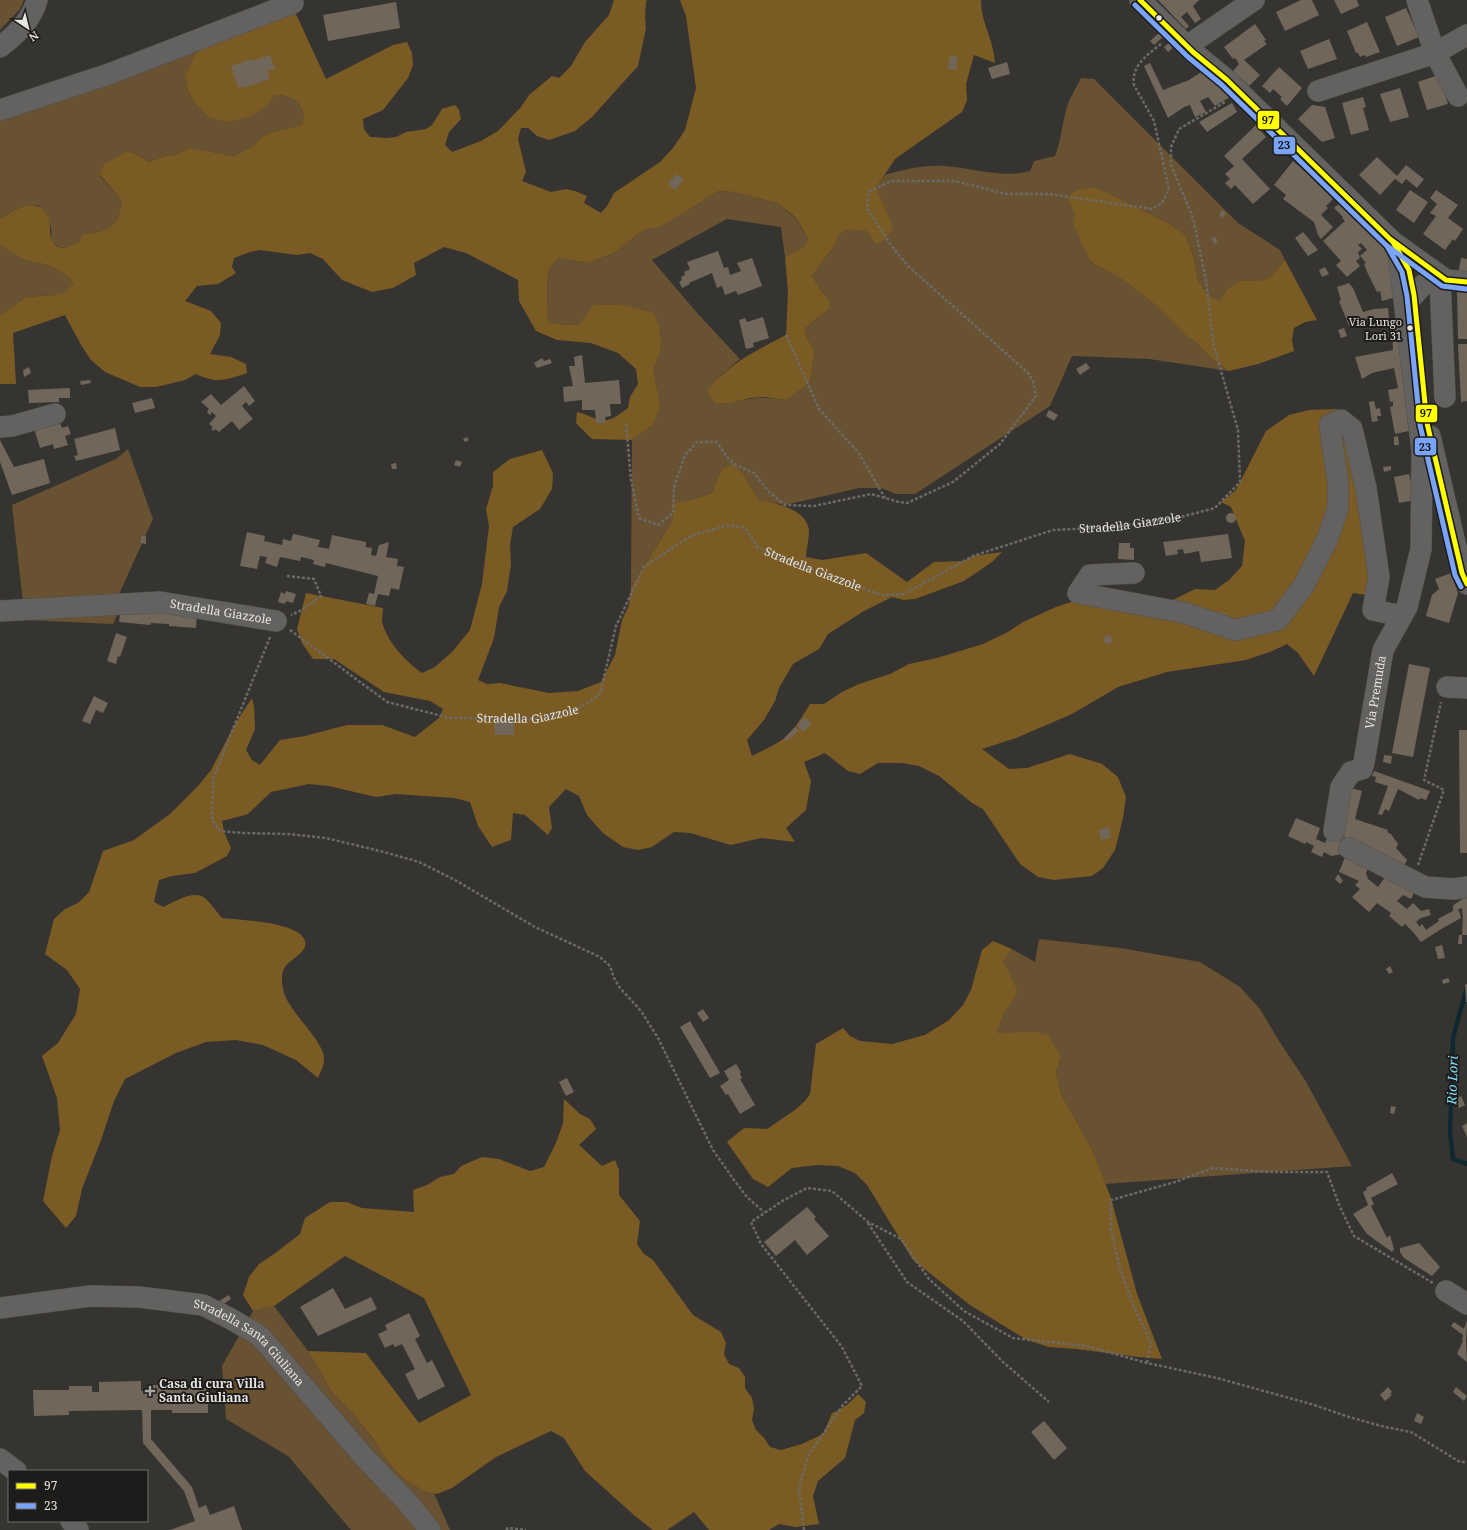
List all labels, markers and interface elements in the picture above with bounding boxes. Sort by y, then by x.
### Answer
north arrow [8,8,48,48]
unlabelled marker [1154,13,1164,23]
text: N [26,28,42,45]
line badge: 97 [1257,110,1280,130]
text: 97 [1262,112,1274,127]
line badge: 23 [1273,136,1296,155]
text: 23 [1278,137,1290,152]
place label: Via Lungo Lorì 31 [1349,314,1402,343]
marker: Via Lungo Lorì 31 [1405,323,1415,333]
line badge: 97 [1415,404,1438,423]
text: 97 [1420,405,1432,420]
line badge: 23 [1414,437,1437,456]
text: 23 [1419,439,1431,454]
street label: Stradella Giazzole [1079,508,1182,537]
street label: Stradella Giazzole [762,543,864,595]
street label: Stradella Giazzole [169,595,273,628]
street label: Via Premuda [1361,654,1390,730]
street label: Stradella Giazzole [477,701,580,727]
water label: Rio Lori [1442,1055,1462,1106]
street label: Stradella Santa Giuliana [193,1295,309,1390]
place label: Casa di cura Villa Santa Giuliana [159,1375,264,1406]
marker: Casa di cura Villa Santa Giuliana [144,1385,156,1397]
legend [8,1470,148,1522]
text: 97 [44,1477,58,1494]
text: 23 [44,1497,58,1514]

